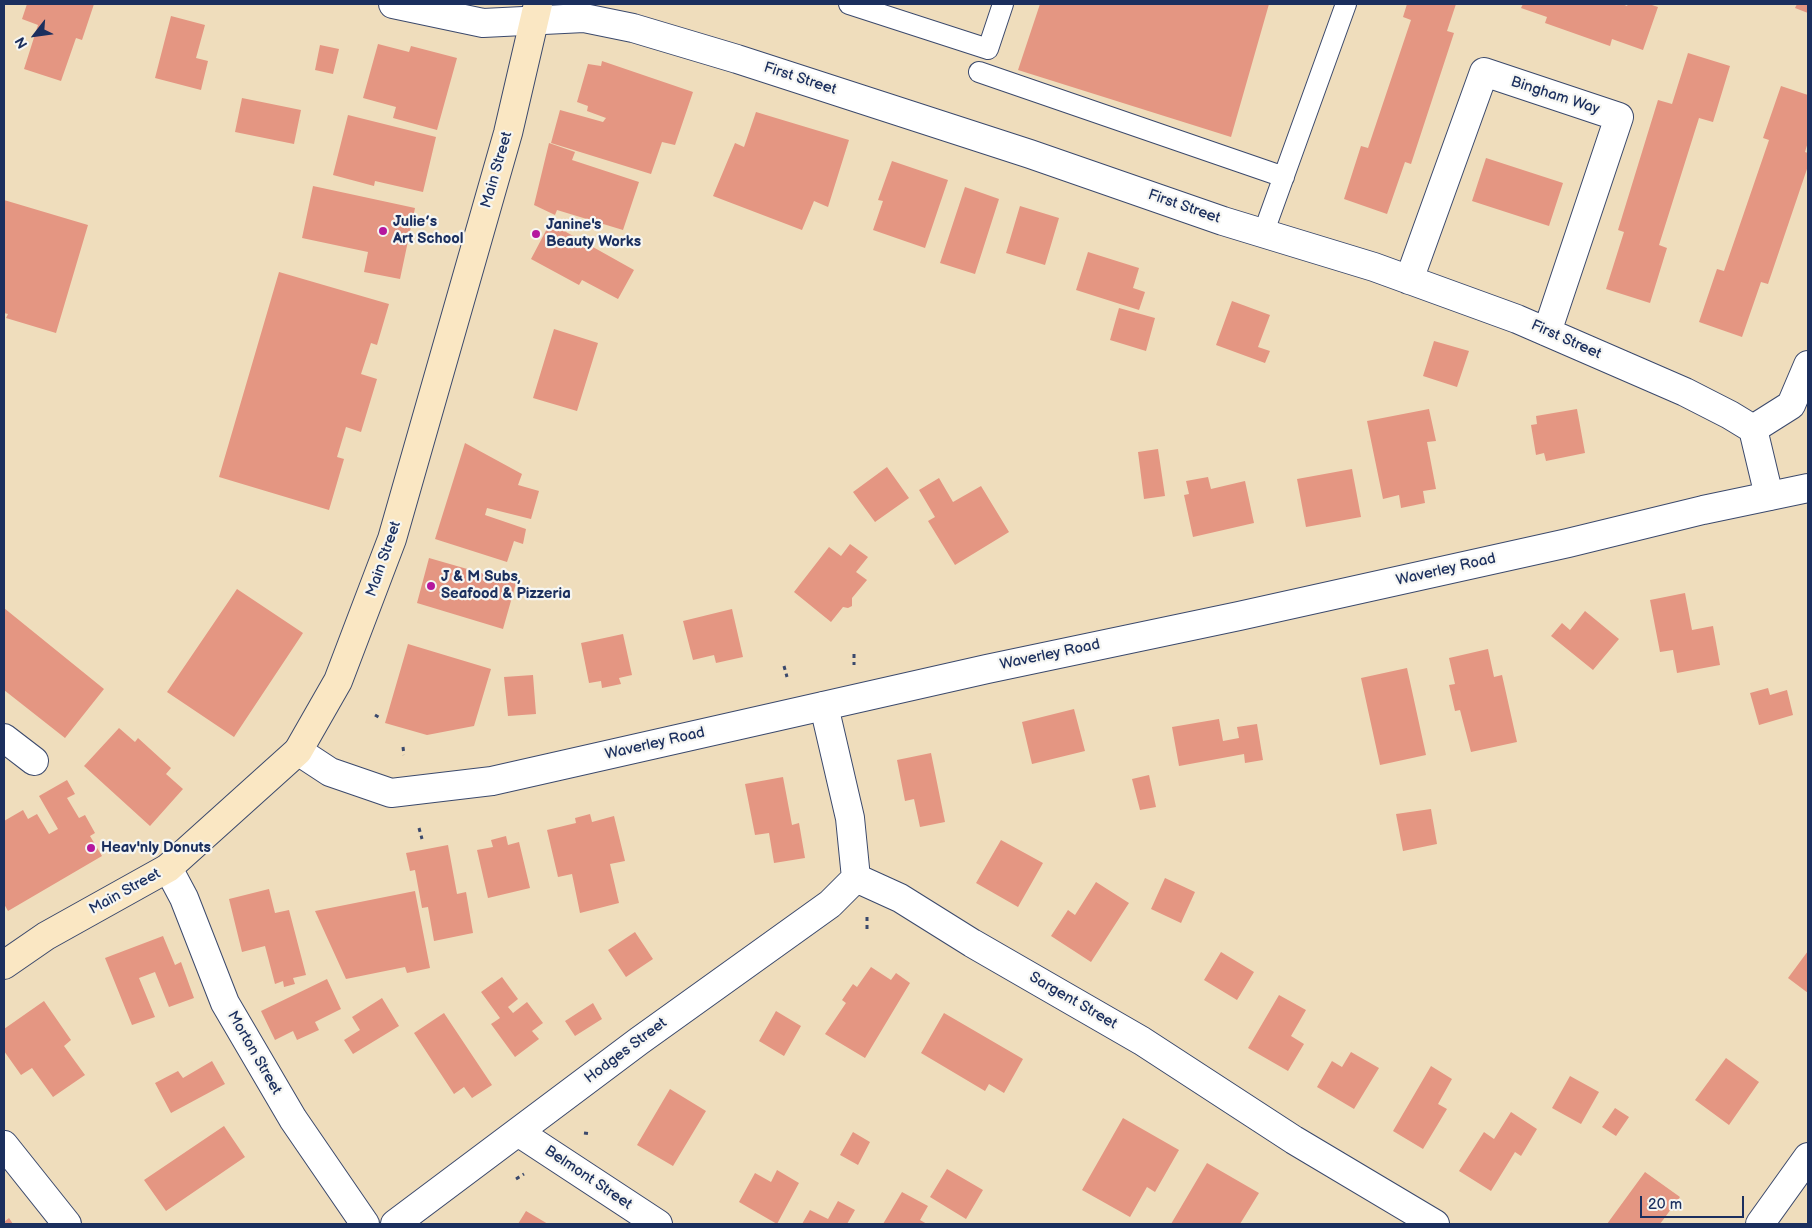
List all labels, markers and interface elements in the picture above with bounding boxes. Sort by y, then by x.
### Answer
north arrow [10,10,60,60]
text: N [12,34,32,52]
street label: First Street [761,59,839,99]
street label: Bingham Way [1508,73,1602,119]
street label: Main Street [478,130,516,210]
street label: First Street [1146,186,1222,228]
place label: Julie’s Art School [393,213,464,248]
place label: Janine's Beauty Works [546,216,641,251]
marker: Julie’s Art School [377,225,389,237]
marker: Janine's Beauty Works [530,228,542,240]
street label: First Street [1528,316,1604,364]
street label: Main Street [363,519,405,599]
street label: Waverley Road [1394,550,1498,590]
place label: J & M Subs, Seafood & Pizzeria [441,568,571,603]
marker: J & M Subs, Seafood & Pizzeria [425,580,437,592]
street label: Waverley Road [998,636,1102,674]
street label: Waverley Road [603,724,707,764]
place label: Heav'nly Donuts [101,839,211,857]
marker: Heav'nly Donuts [85,842,97,854]
street label: Main Street [86,865,164,919]
street label: Sargent Street [1026,969,1120,1033]
street label: Morton Street [223,1008,285,1098]
street label: Hodges Street [581,1014,671,1088]
street label: Belmont Street [541,1142,635,1214]
scale bar [1642,1186,1746,1218]
text: 20 m [1648,1195,1682,1214]

